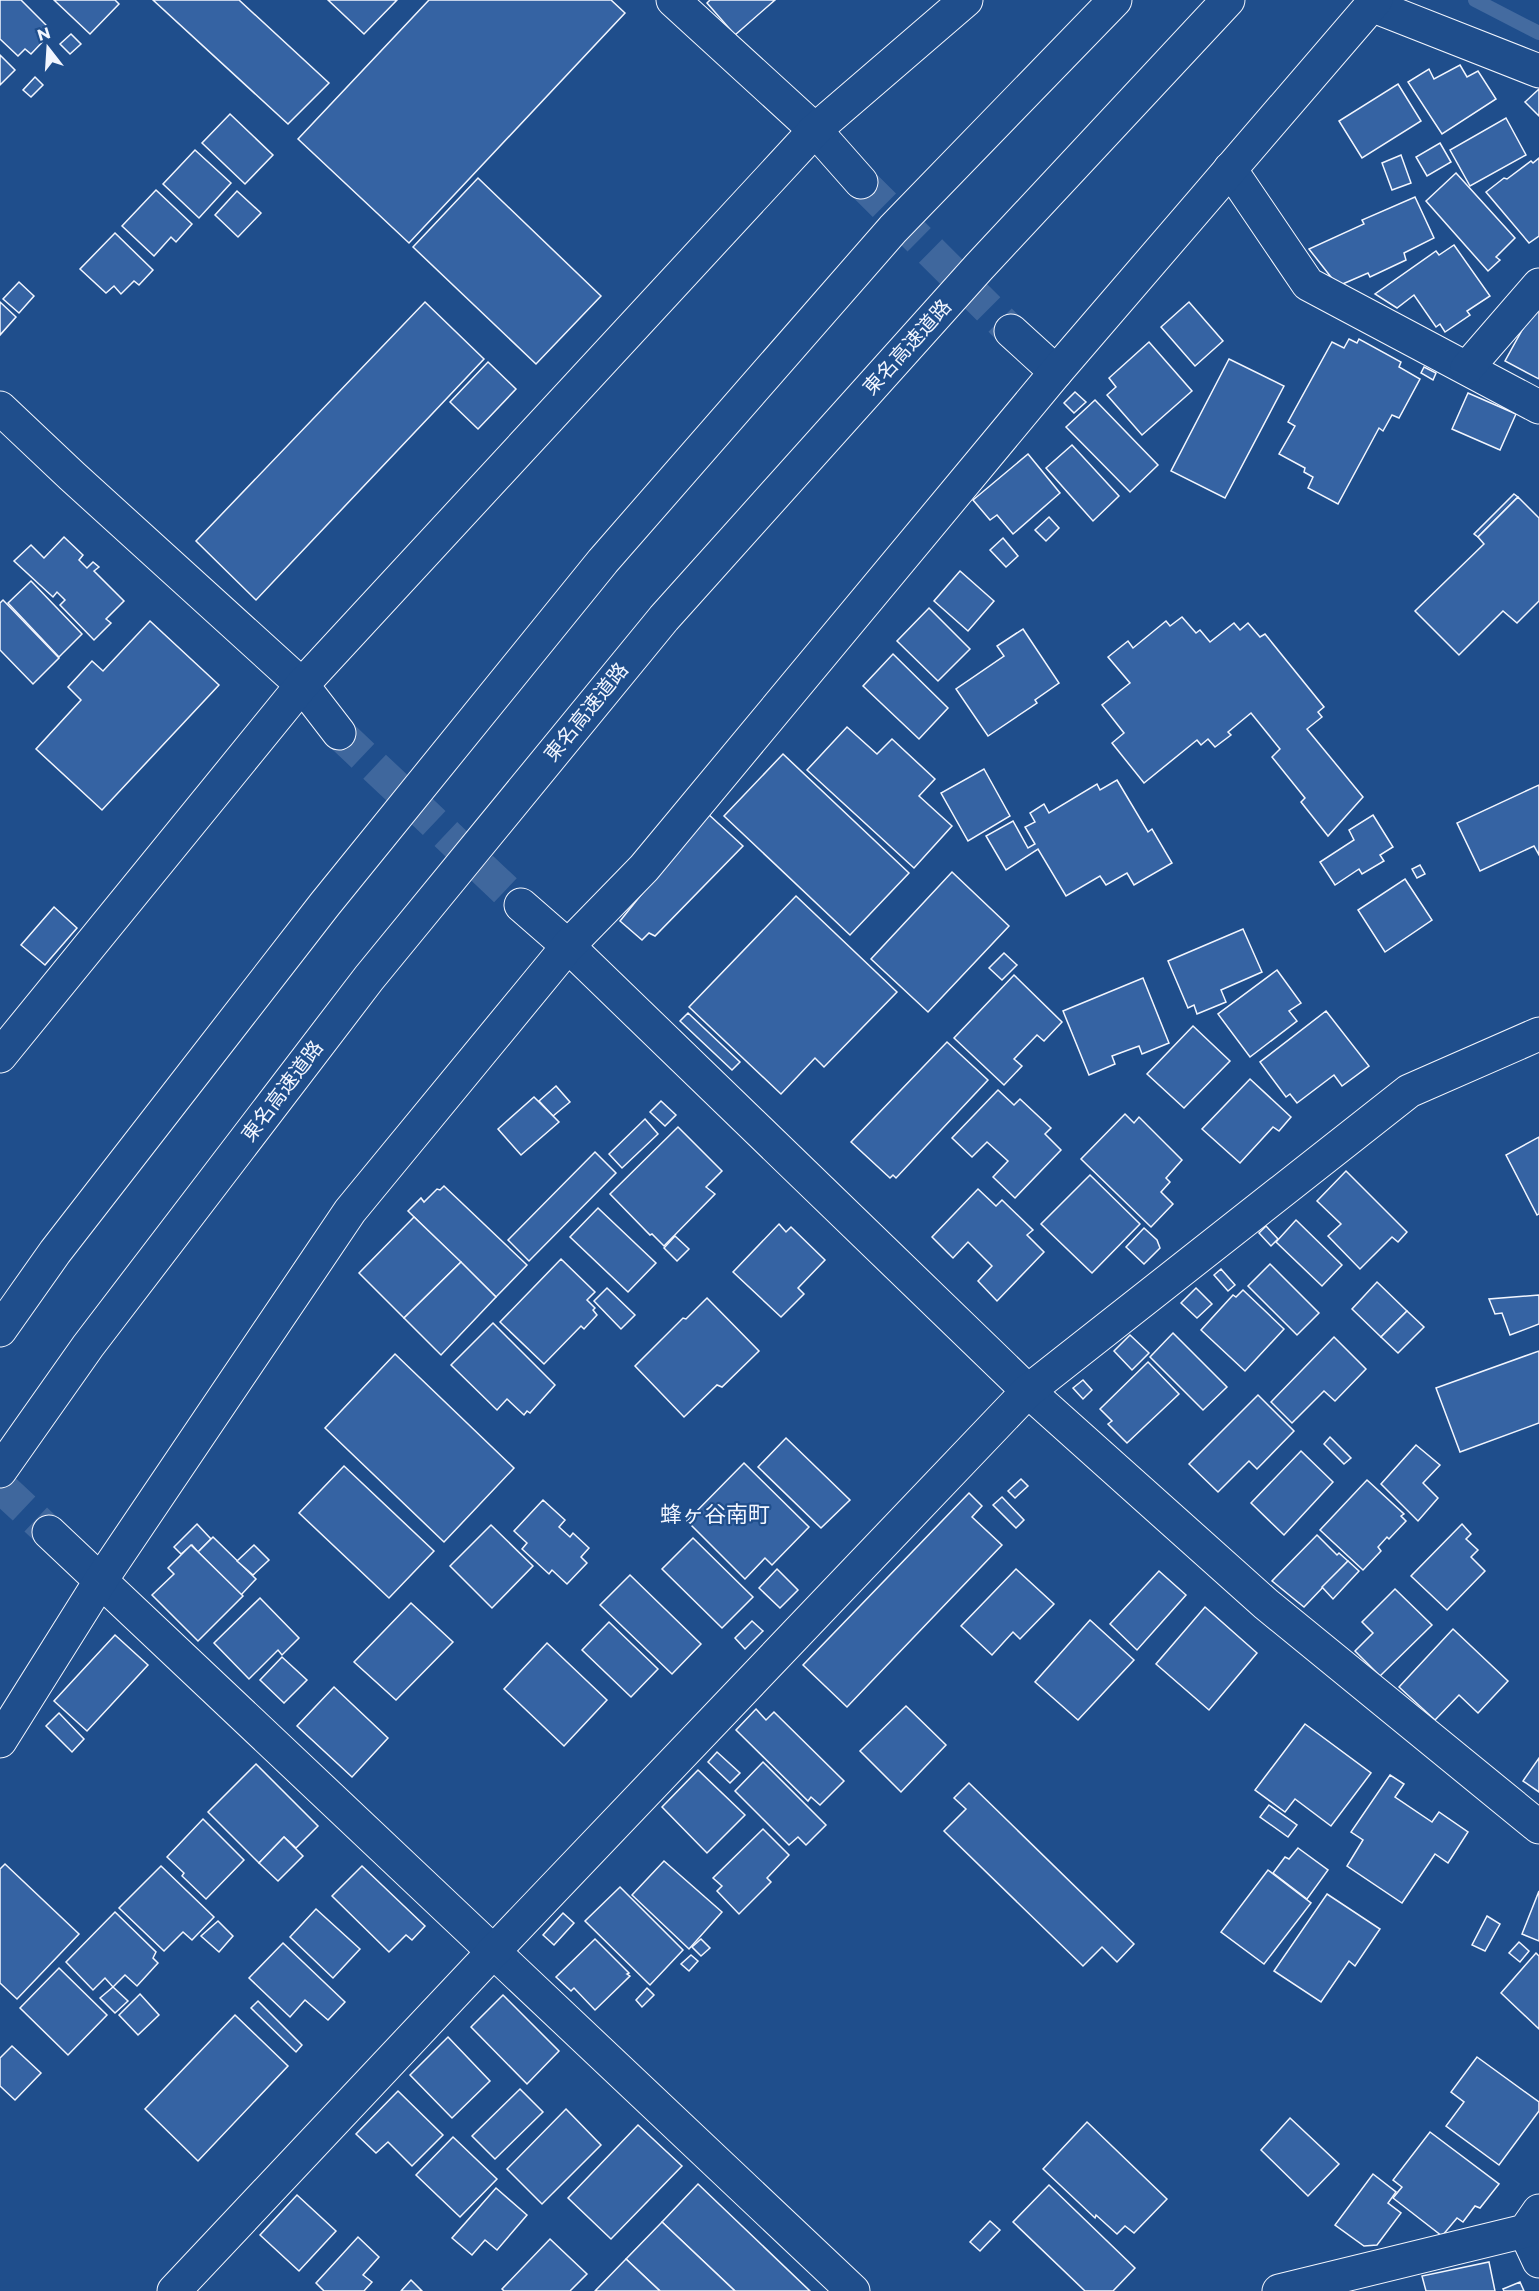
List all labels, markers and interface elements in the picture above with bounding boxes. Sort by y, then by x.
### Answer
north arrow [18,18,78,78]
text: N [35,23,53,45]
street label: 東名高速道路 [858,294,956,400]
street label: 東名高速道路 [539,658,633,766]
street label: 東名高速道路 [236,1036,328,1146]
district label: 蜂ヶ谷南町 [660,1501,770,1528]

